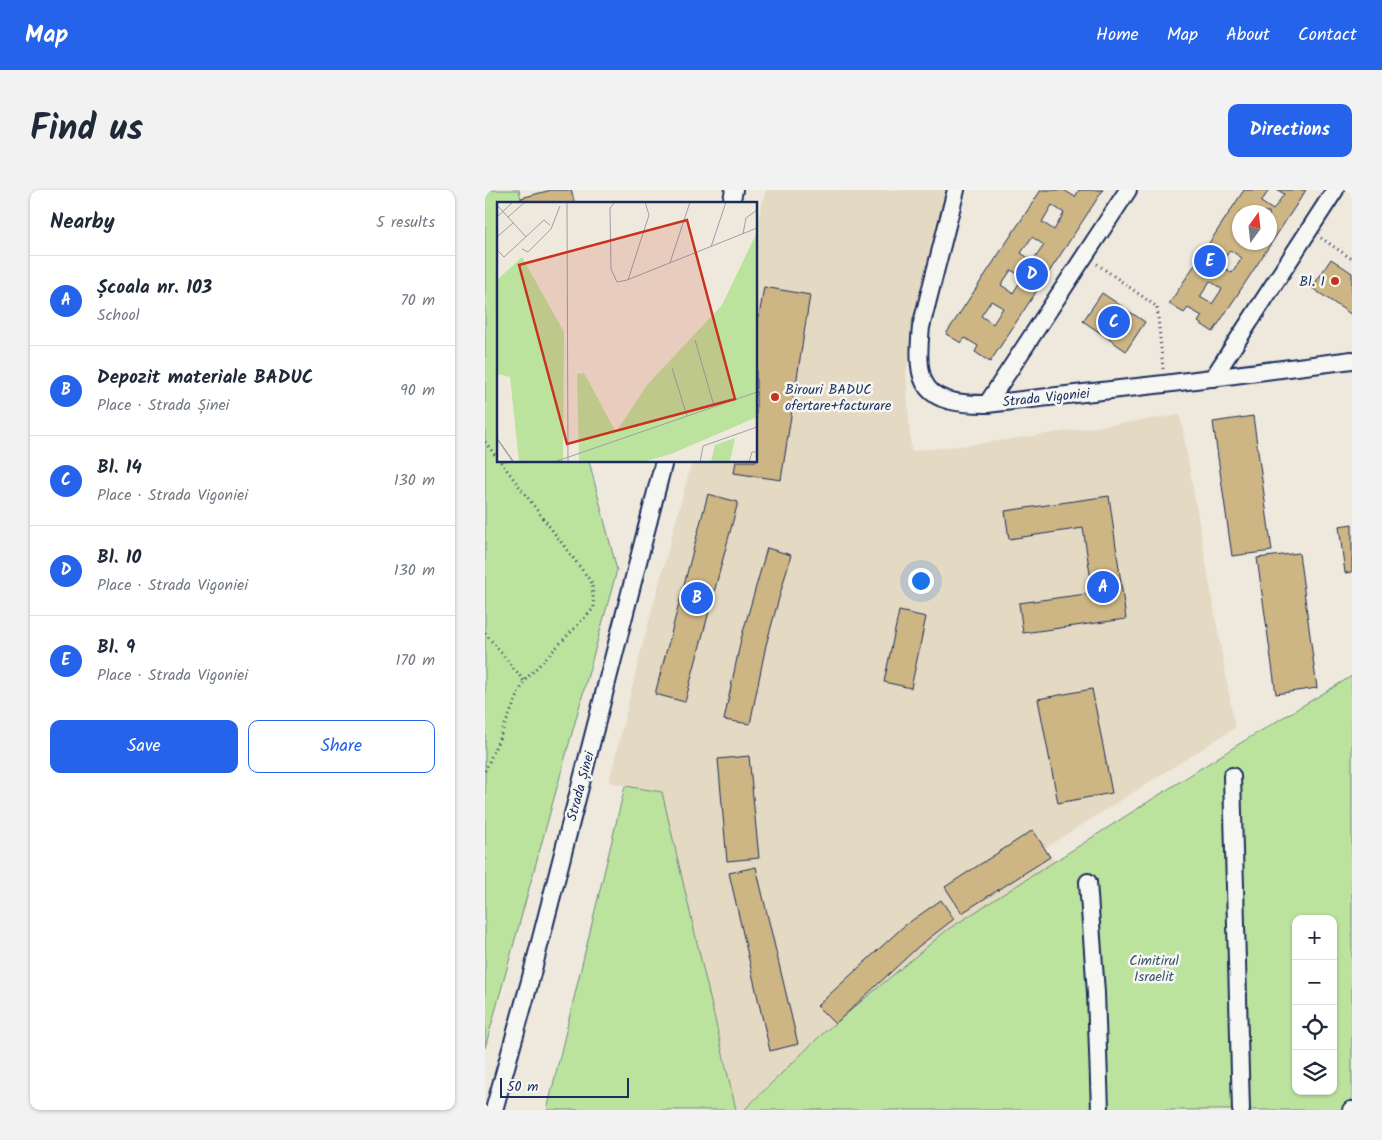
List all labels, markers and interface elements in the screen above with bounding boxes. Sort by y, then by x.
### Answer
text: Map [25,16,68,55]
text: Home [1096,21,1139,50]
text: Map [1167,21,1198,50]
text: About [1226,21,1270,50]
text: Contact [1298,21,1357,50]
text: Find us [30,102,143,158]
button: Directions [1228,104,1352,157]
inset map [497,202,757,462]
north arrow [1232,205,1277,250]
text: Nearby [50,206,115,239]
text: 5 results [376,210,435,235]
pin: E [1194,242,1226,280]
pin: D [1016,255,1048,293]
place label: Bl. 1 [1299,271,1325,293]
text: Școala nr. 103 [97,273,212,303]
marker: Bl. 1 [1329,275,1341,287]
text: A [61,288,71,313]
text: 70 m [400,288,435,313]
text: School [97,303,140,328]
pin: C [1098,303,1130,341]
text: Depozit materiale BADUC [97,363,314,393]
text: B [61,378,71,403]
text: 90 m [400,378,435,403]
place label: Birouri BADUC ofertare+facturare [785,379,892,417]
street label: Strada Vigoniei [1001,382,1091,414]
marker: Birouri BADUC ofertare+facturare [769,391,781,403]
text: Place · Strada Șinei [97,393,229,418]
text: Bl. 14 [97,453,142,483]
text: C [61,468,71,493]
text: 130 m [394,468,435,493]
text: Place · Strada Vigoniei [97,483,248,508]
text: Bl. 10 [97,543,141,573]
text: D [61,558,71,583]
text: 130 m [394,558,435,583]
your location [908,568,934,594]
pin: A [1087,568,1119,606]
text: Place · Strada Vigoniei [97,573,248,598]
pin: B [681,579,713,617]
text: Bl. 9 [97,633,135,663]
text: E [62,648,70,673]
text: 170 m [395,648,435,673]
text: Place · Strada Vigoniei [97,663,248,688]
button: Save [50,720,238,773]
button: Share [248,720,435,773]
street label: Strada Șinei [561,748,601,823]
map controls [1292,915,1337,1095]
button: + [1292,915,1337,960]
park label: Cimitirul Israelit [1129,950,1179,988]
button: − [1292,960,1337,1005]
button: locate [1292,1005,1337,1050]
button: layers [1292,1050,1337,1095]
scale bar [500,1075,629,1098]
text: 50 m [507,1076,538,1098]

